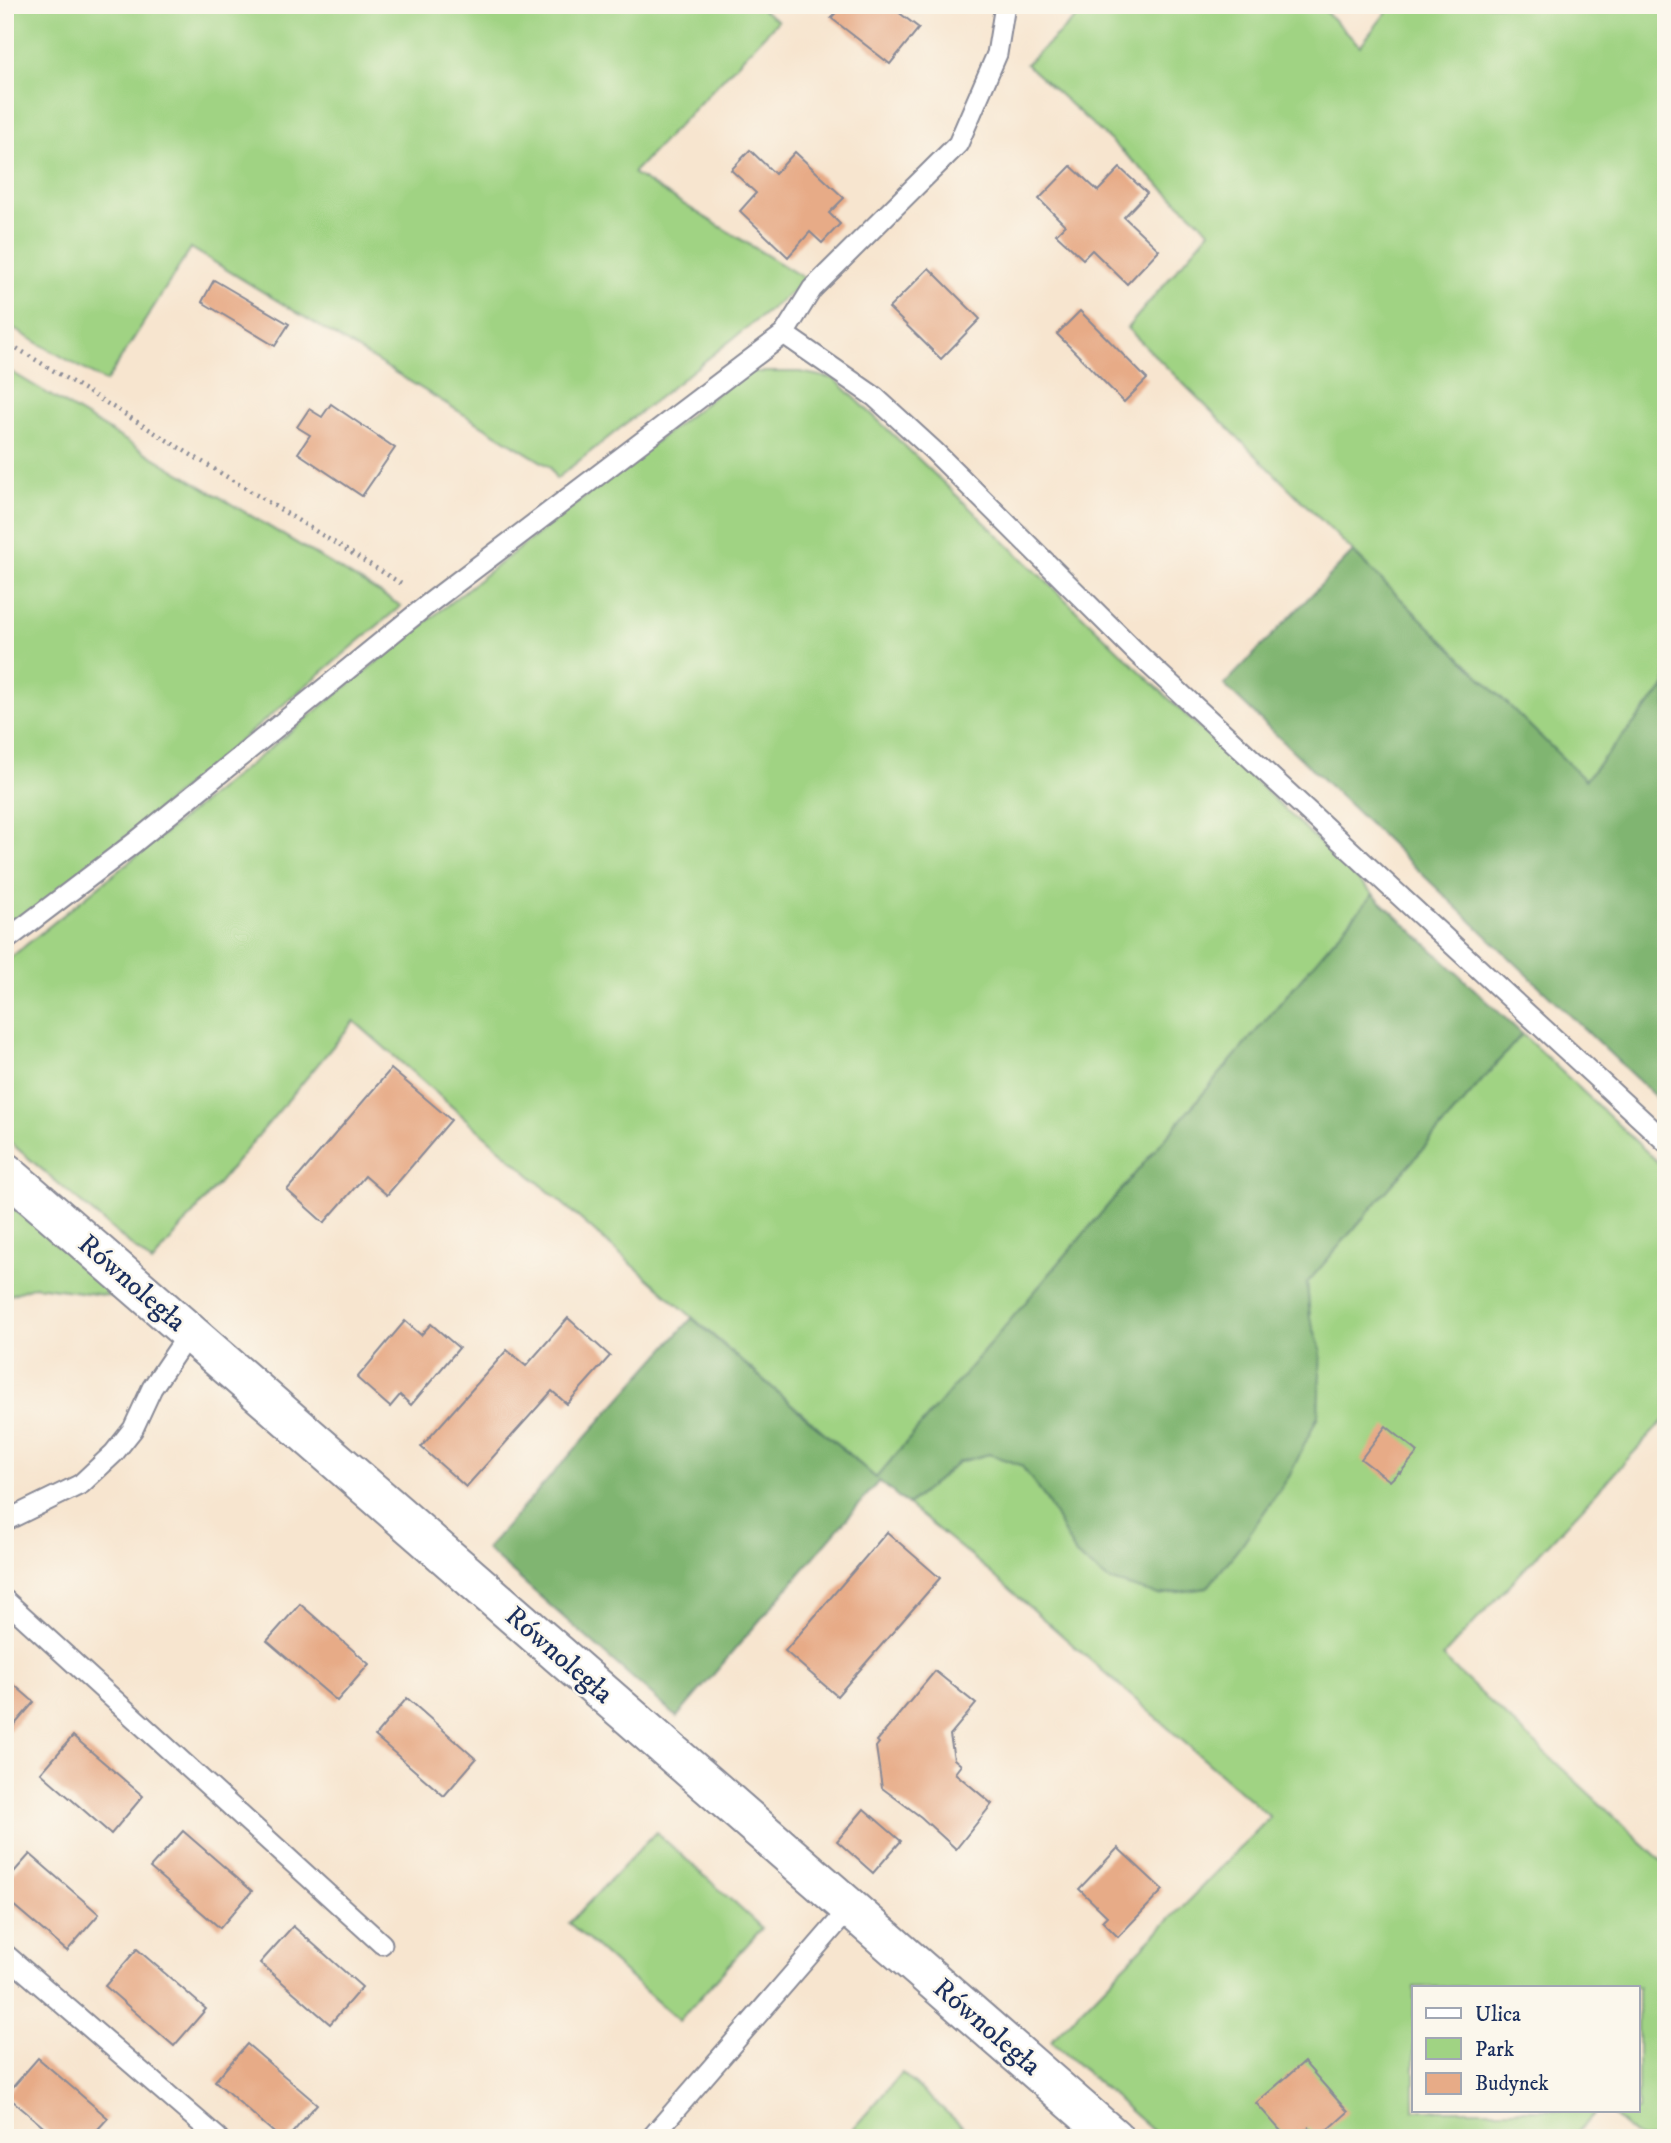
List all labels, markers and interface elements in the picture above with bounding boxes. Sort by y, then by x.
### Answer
street label: Równoległa [71,1227,193,1340]
street label: Równoległa [498,1599,620,1712]
street label: Równoległa [926,1971,1048,2084]
legend [1412,1986,1640,2112]
text: Ulica [1475,2002,1521,2028]
text: Park [1475,2037,1515,2063]
text: Budynek [1475,2071,1549,2097]

